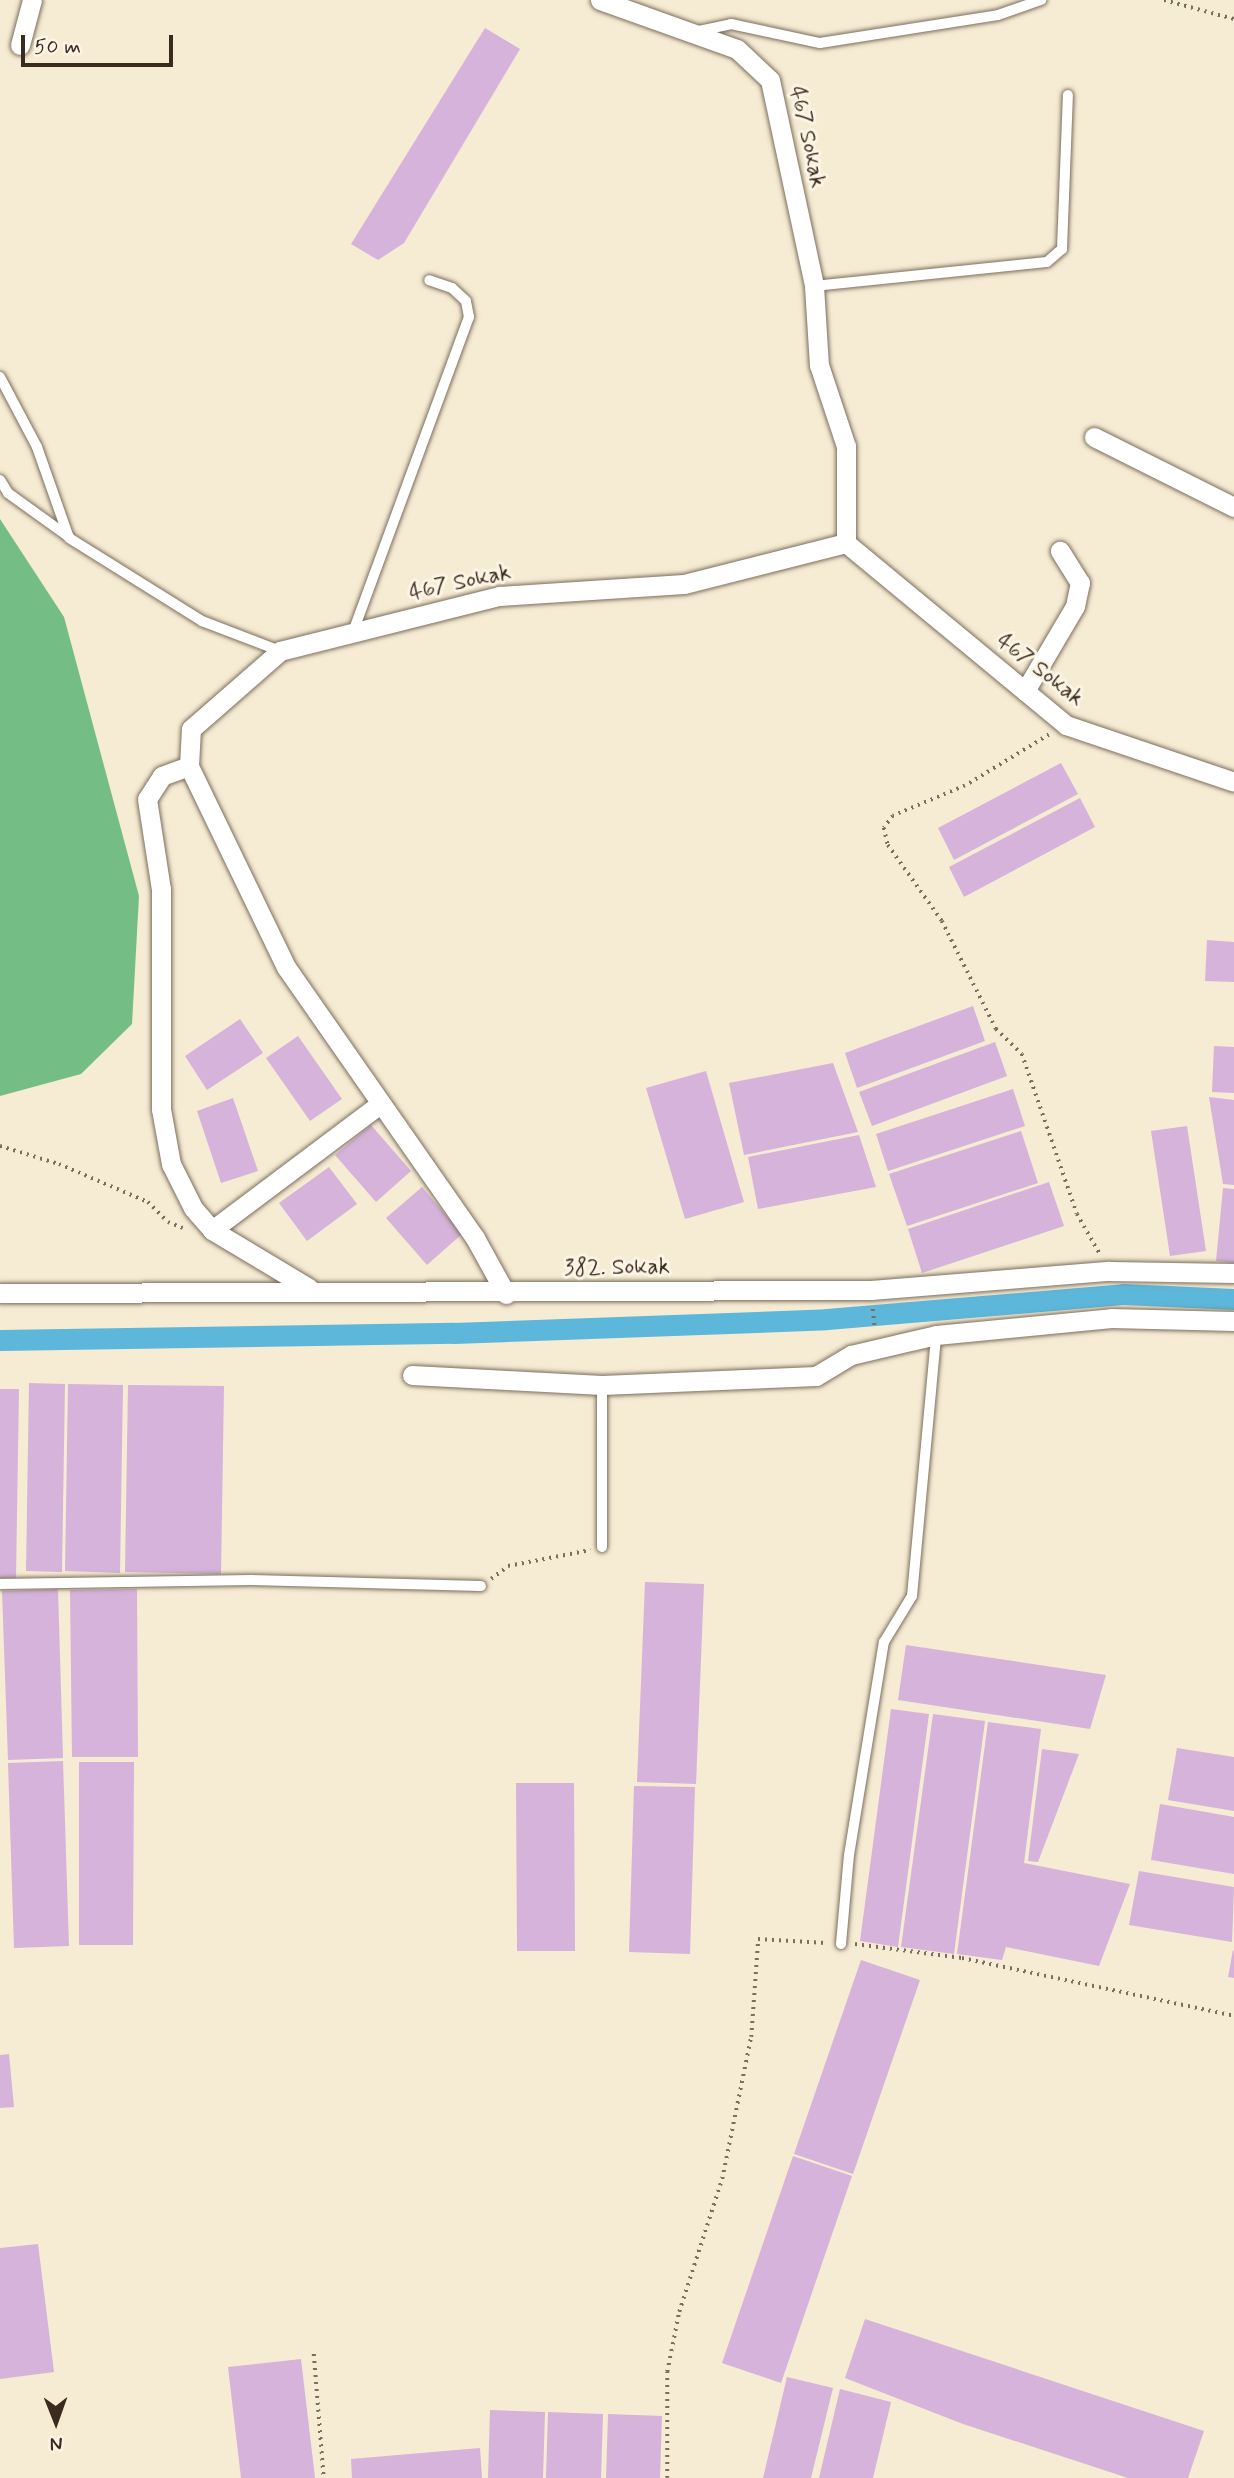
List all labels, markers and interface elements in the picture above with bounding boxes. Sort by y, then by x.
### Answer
scale bar [24,21,177,65]
text: 50 m [34,33,81,61]
street label: 467 Sokak [783,84,831,190]
street label: 467 Sokak [407,559,513,607]
street label: 467 Sokak [991,627,1089,713]
street label: 382. Sokak [564,1253,670,1283]
north arrow [21,2387,91,2457]
text: N [50,2431,63,2456]

